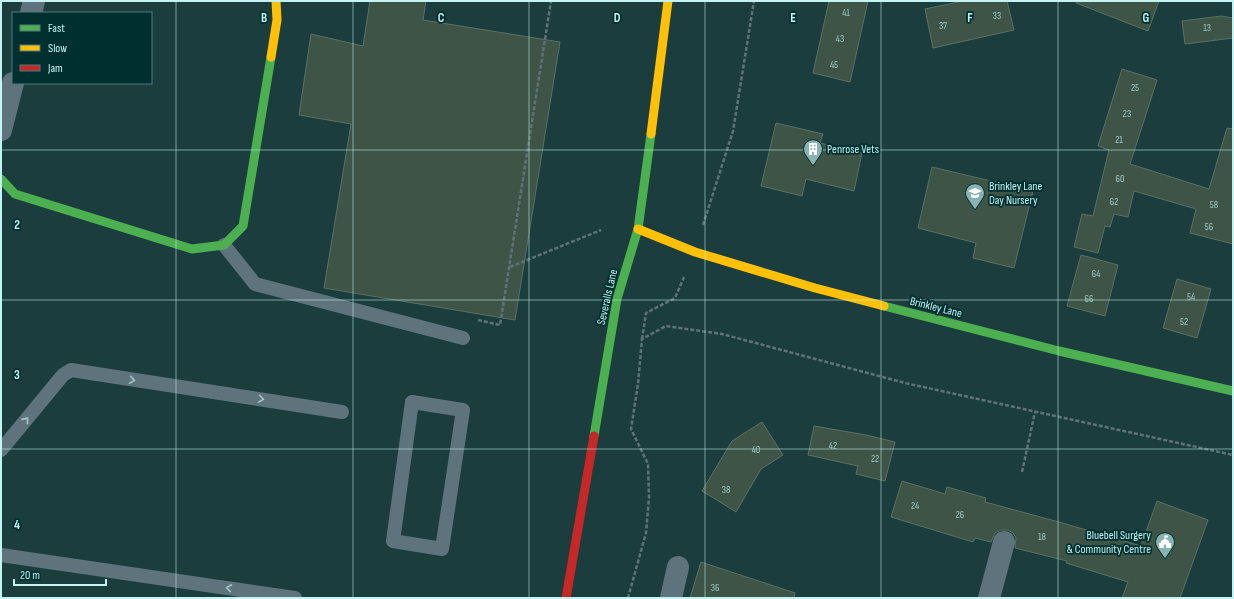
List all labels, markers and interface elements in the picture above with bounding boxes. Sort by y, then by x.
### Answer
house number: 41 [842,7,850,19]
text: B [261,10,267,26]
text: C [438,10,445,26]
text: D [614,10,621,26]
text: E [790,10,796,26]
text: F [967,10,973,26]
house number: 33 [993,10,1001,22]
text: G [1143,10,1150,26]
legend [12,12,152,84]
house number: 37 [939,20,947,32]
text: Fast [48,21,65,36]
house number: 13 [1203,22,1211,34]
house number: 43 [836,33,844,45]
text: Slow [48,41,67,56]
house number: 45 [830,59,838,71]
text: Jam [47,61,63,76]
house number: 25 [1131,82,1139,94]
house number: 23 [1123,108,1131,120]
house number: 21 [1115,134,1123,146]
building icon: Penrose Vets [802,138,824,166]
place label: Penrose Vets [827,142,879,157]
house number: 60 [1116,173,1124,185]
place label: Brinkley Lane Day Nursery [989,179,1042,208]
school or university icon: Brinkley Lane Day Nursery [964,182,986,210]
house number: 62 [1110,196,1118,208]
house number: 58 [1210,199,1218,211]
text: 2 [14,217,20,233]
house number: 56 [1205,221,1213,233]
street label: Severalls Lane [594,268,621,326]
house number: 64 [1092,268,1100,280]
house number: 54 [1187,291,1195,303]
house number: 66 [1085,293,1093,305]
street label: Brinkley Lane [908,294,964,321]
house number: 52 [1180,316,1188,328]
text: 3 [14,367,20,383]
one-way arrow [129,375,135,384]
one-way arrow [258,394,264,403]
one-way arrow [21,418,28,425]
house number: 42 [829,440,837,452]
house number: 40 [752,444,760,456]
house number: 22 [871,453,879,465]
house number: 38 [722,484,730,496]
house number: 24 [911,500,919,512]
house number: 26 [956,509,964,521]
text: 4 [14,517,20,533]
place label: Bluebell Surgery & Community Centre [1067,528,1151,557]
house number: 18 [1038,531,1046,543]
public building icon: Bluebell Surgery & Community Centre [1154,531,1176,559]
scale bar [14,561,106,587]
text: 20 m [20,568,40,583]
house number: 36 [711,582,719,594]
one-way arrow [226,584,232,593]

